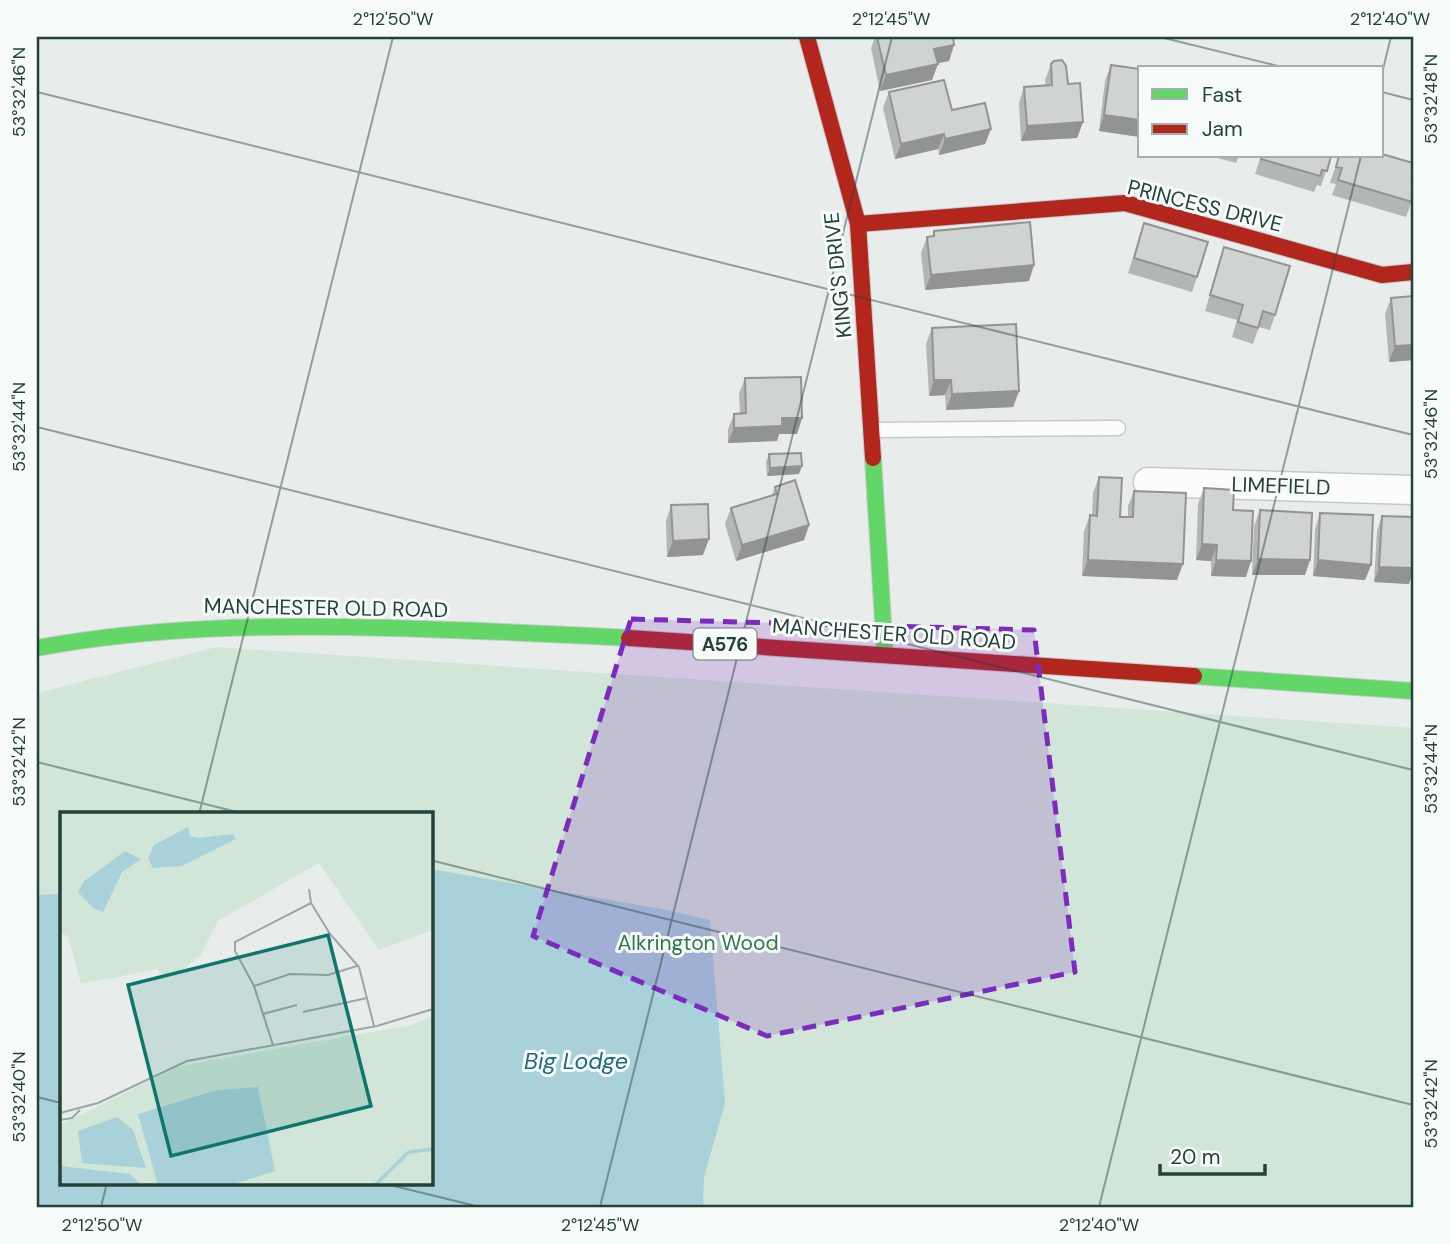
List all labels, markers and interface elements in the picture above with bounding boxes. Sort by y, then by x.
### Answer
text: 2°12'50"W [353,7,433,31]
text: 2°12'45"W [852,7,930,31]
text: 2°12'40"W [1350,7,1430,31]
text: 53°32'46"N [7,47,31,137]
text: 53°32'48"N [1419,54,1443,144]
legend [1138,66,1384,158]
text: Fast [1202,81,1242,109]
text: Jam [1202,115,1243,143]
street label: PRINCESS DRIVE [1125,173,1285,239]
street label: KING'S DRIVE [817,211,859,339]
text: 53°32'44"N [7,382,31,472]
text: 53°32'46"N [1419,389,1443,479]
street label: LIMEFIELD [1231,470,1331,502]
street label: MANCHESTER OLD ROAD [204,592,448,624]
street label: MANCHESTER OLD ROAD [771,612,1017,656]
road number: A576 [694,628,756,660]
text: 53°32'42"N [7,717,31,807]
text: 53°32'44"N [1419,724,1443,814]
inset map [60,812,432,1184]
park label: Alkrington Wood [617,929,779,957]
water label: Big Lodge [524,1046,628,1076]
text: 53°32'40"N [7,1051,31,1143]
text: 53°32'42"N [1419,1059,1443,1149]
scale bar [1160,1132,1264,1176]
text: 20 m [1170,1143,1221,1171]
text: 2°12'50"W [62,1213,142,1237]
text: 2°12'45"W [561,1213,639,1237]
text: 2°12'40"W [1059,1213,1139,1237]

